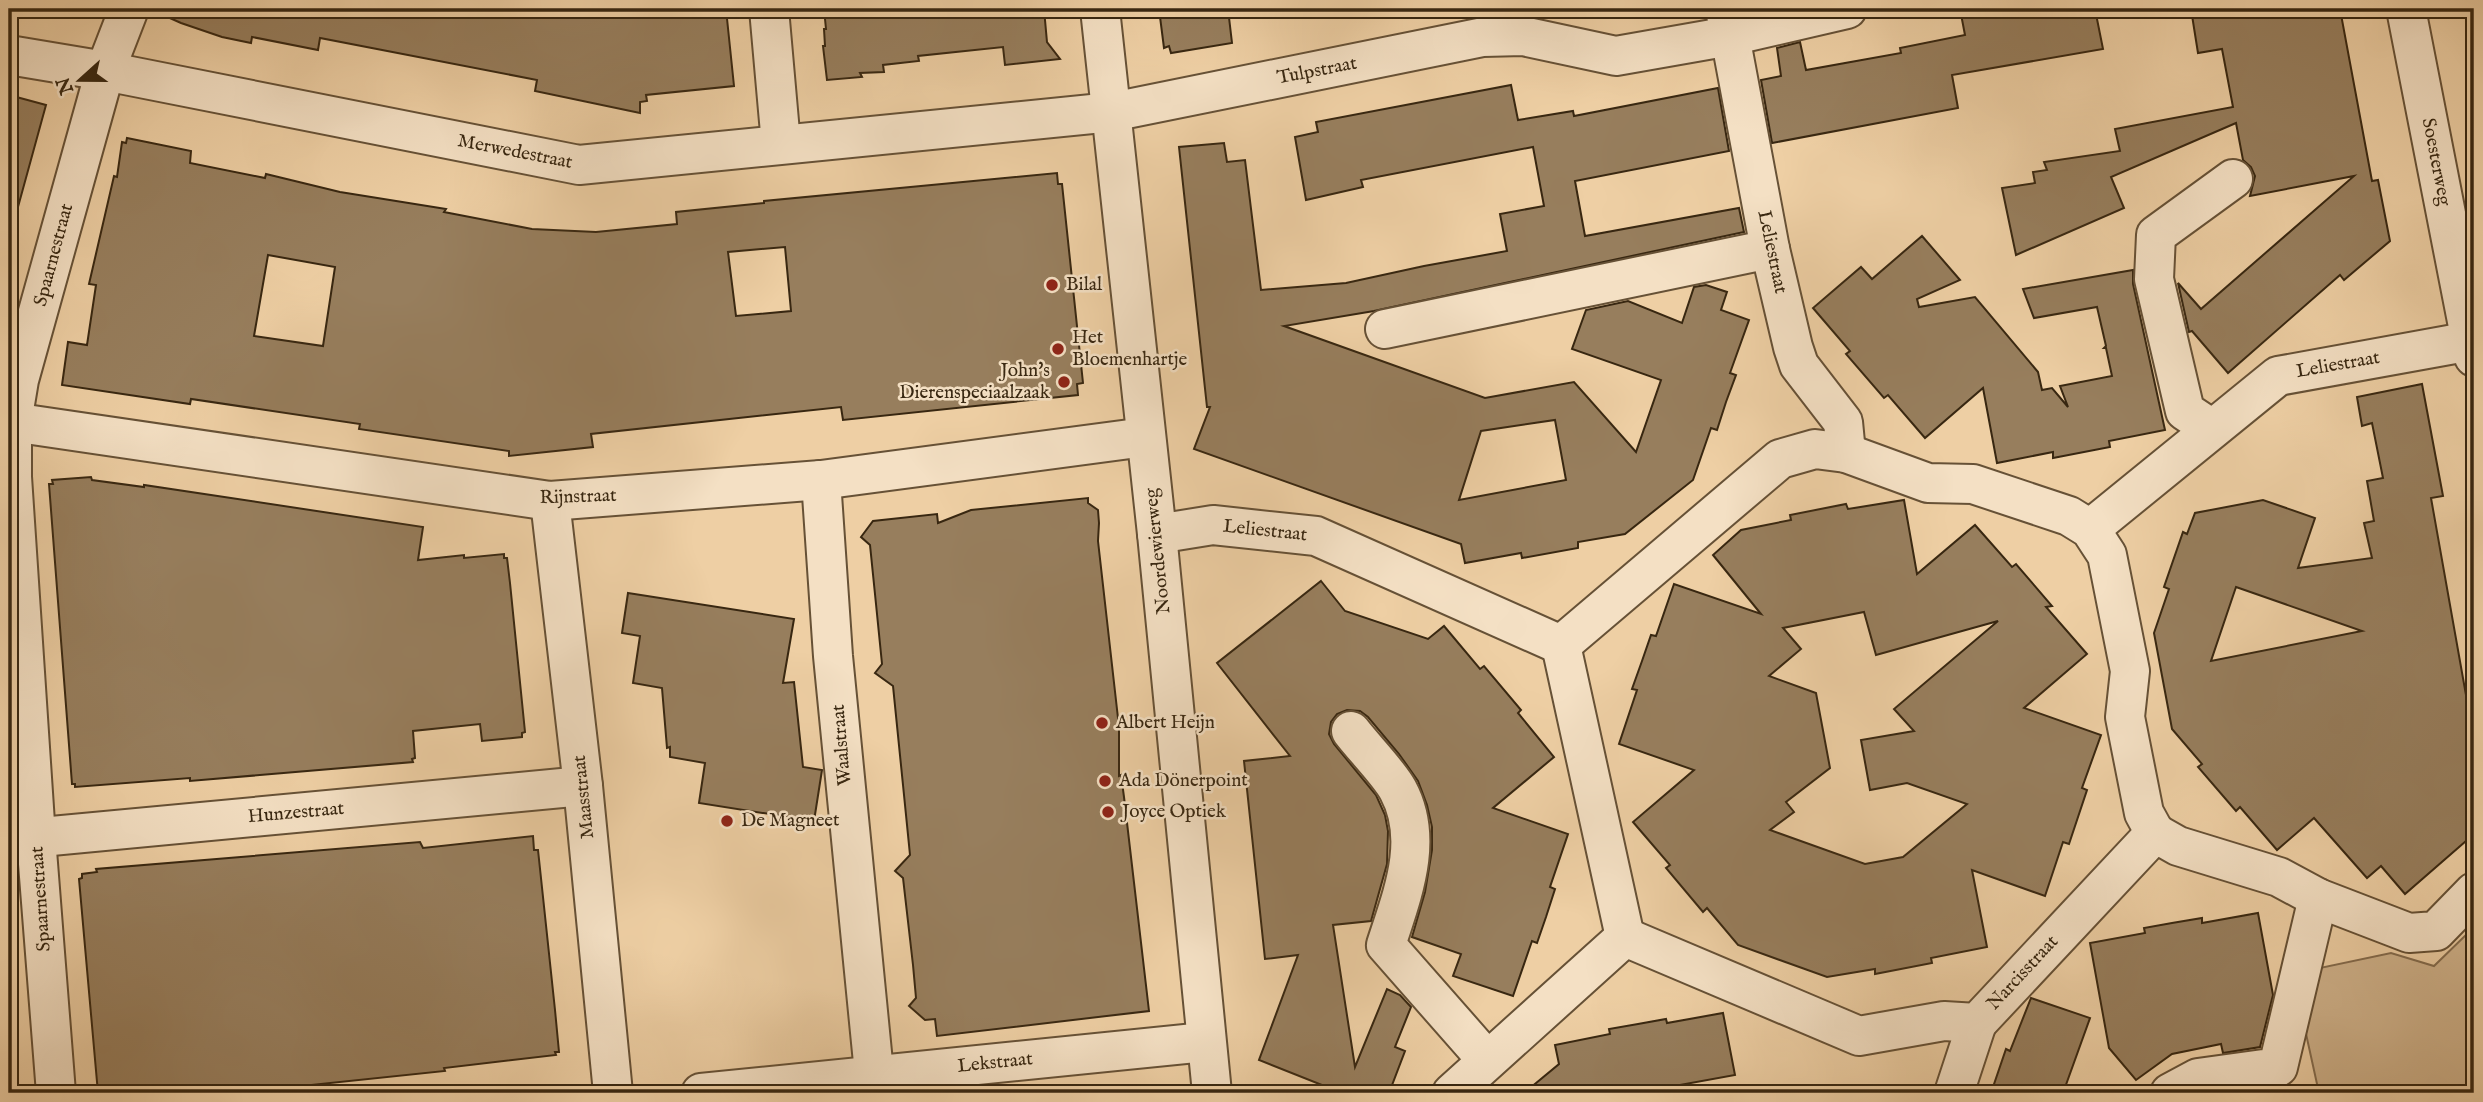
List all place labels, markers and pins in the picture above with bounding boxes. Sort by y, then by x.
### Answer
place label: Bilal [1066,273,1103,297]
marker: Bilal [1044,277,1060,293]
place label: Het Bloemenhartje [1072,326,1187,372]
marker: Het Bloemenhartje [1050,341,1066,357]
place label: John's Dierenspeciaalzaak [899,359,1051,405]
marker: John's Dierenspeciaalzaak [1056,374,1072,390]
place label: Albert Heijn [1115,711,1215,735]
marker: Albert Heijn [1094,715,1110,731]
place label: Ada Dönerpoint [1118,769,1248,793]
marker: Ada Dönerpoint [1097,773,1113,789]
place label: Joyce Optiek [1120,800,1227,824]
marker: Joyce Optiek [1100,804,1116,820]
place label: De Magneet [741,809,840,833]
marker: De Magneet [719,813,735,829]

